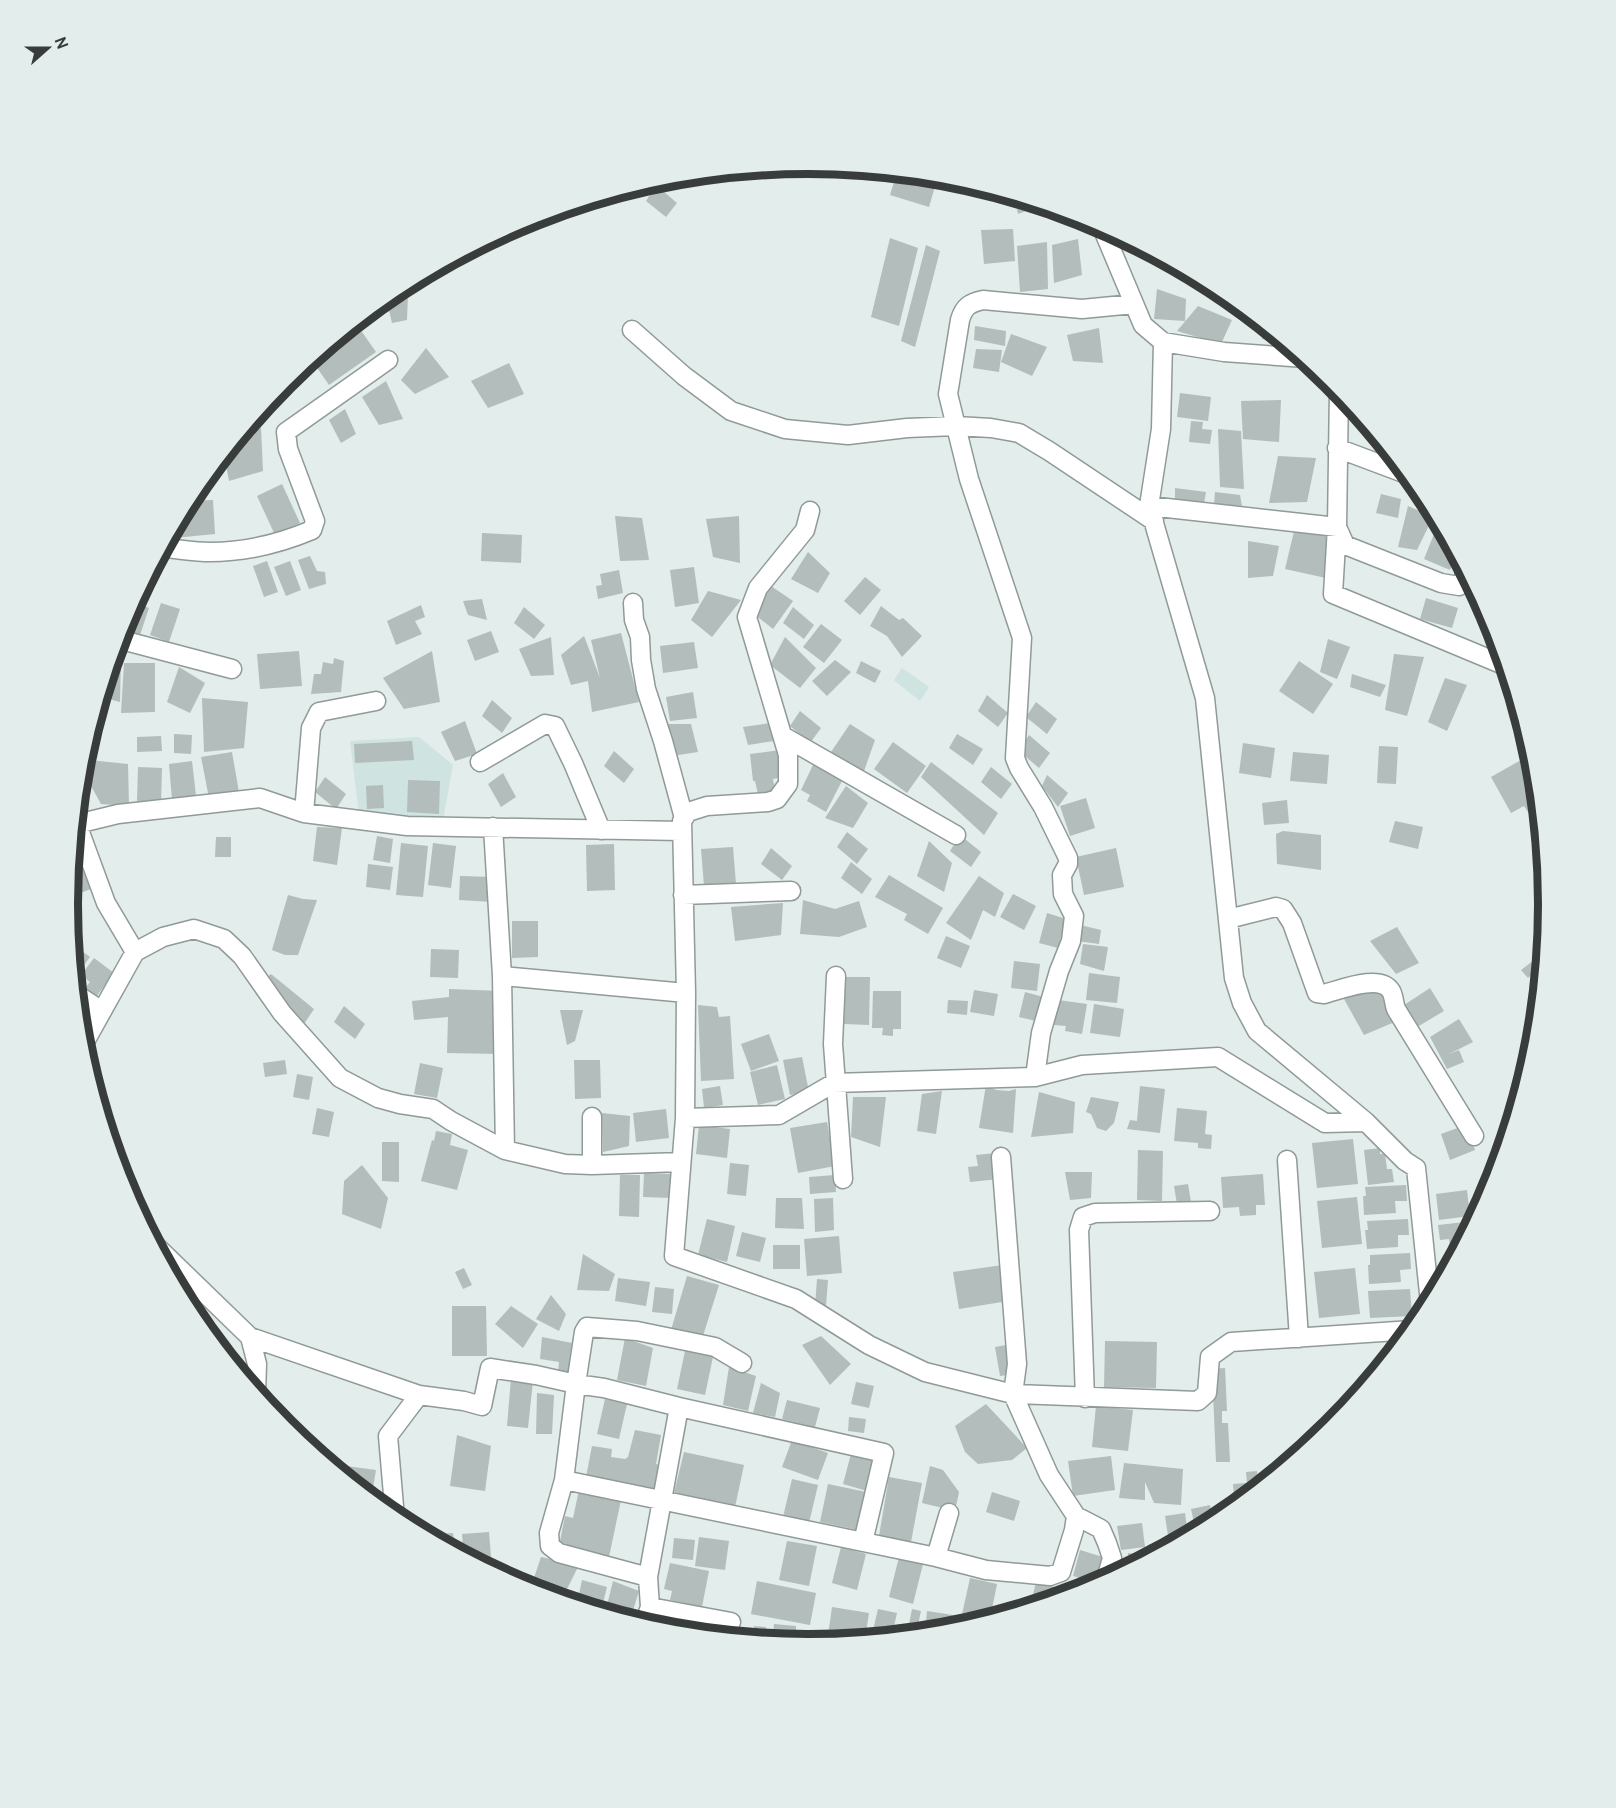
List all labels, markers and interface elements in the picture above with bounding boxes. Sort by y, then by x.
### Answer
north arrow [18,18,78,78]
text: N [49,34,72,52]

